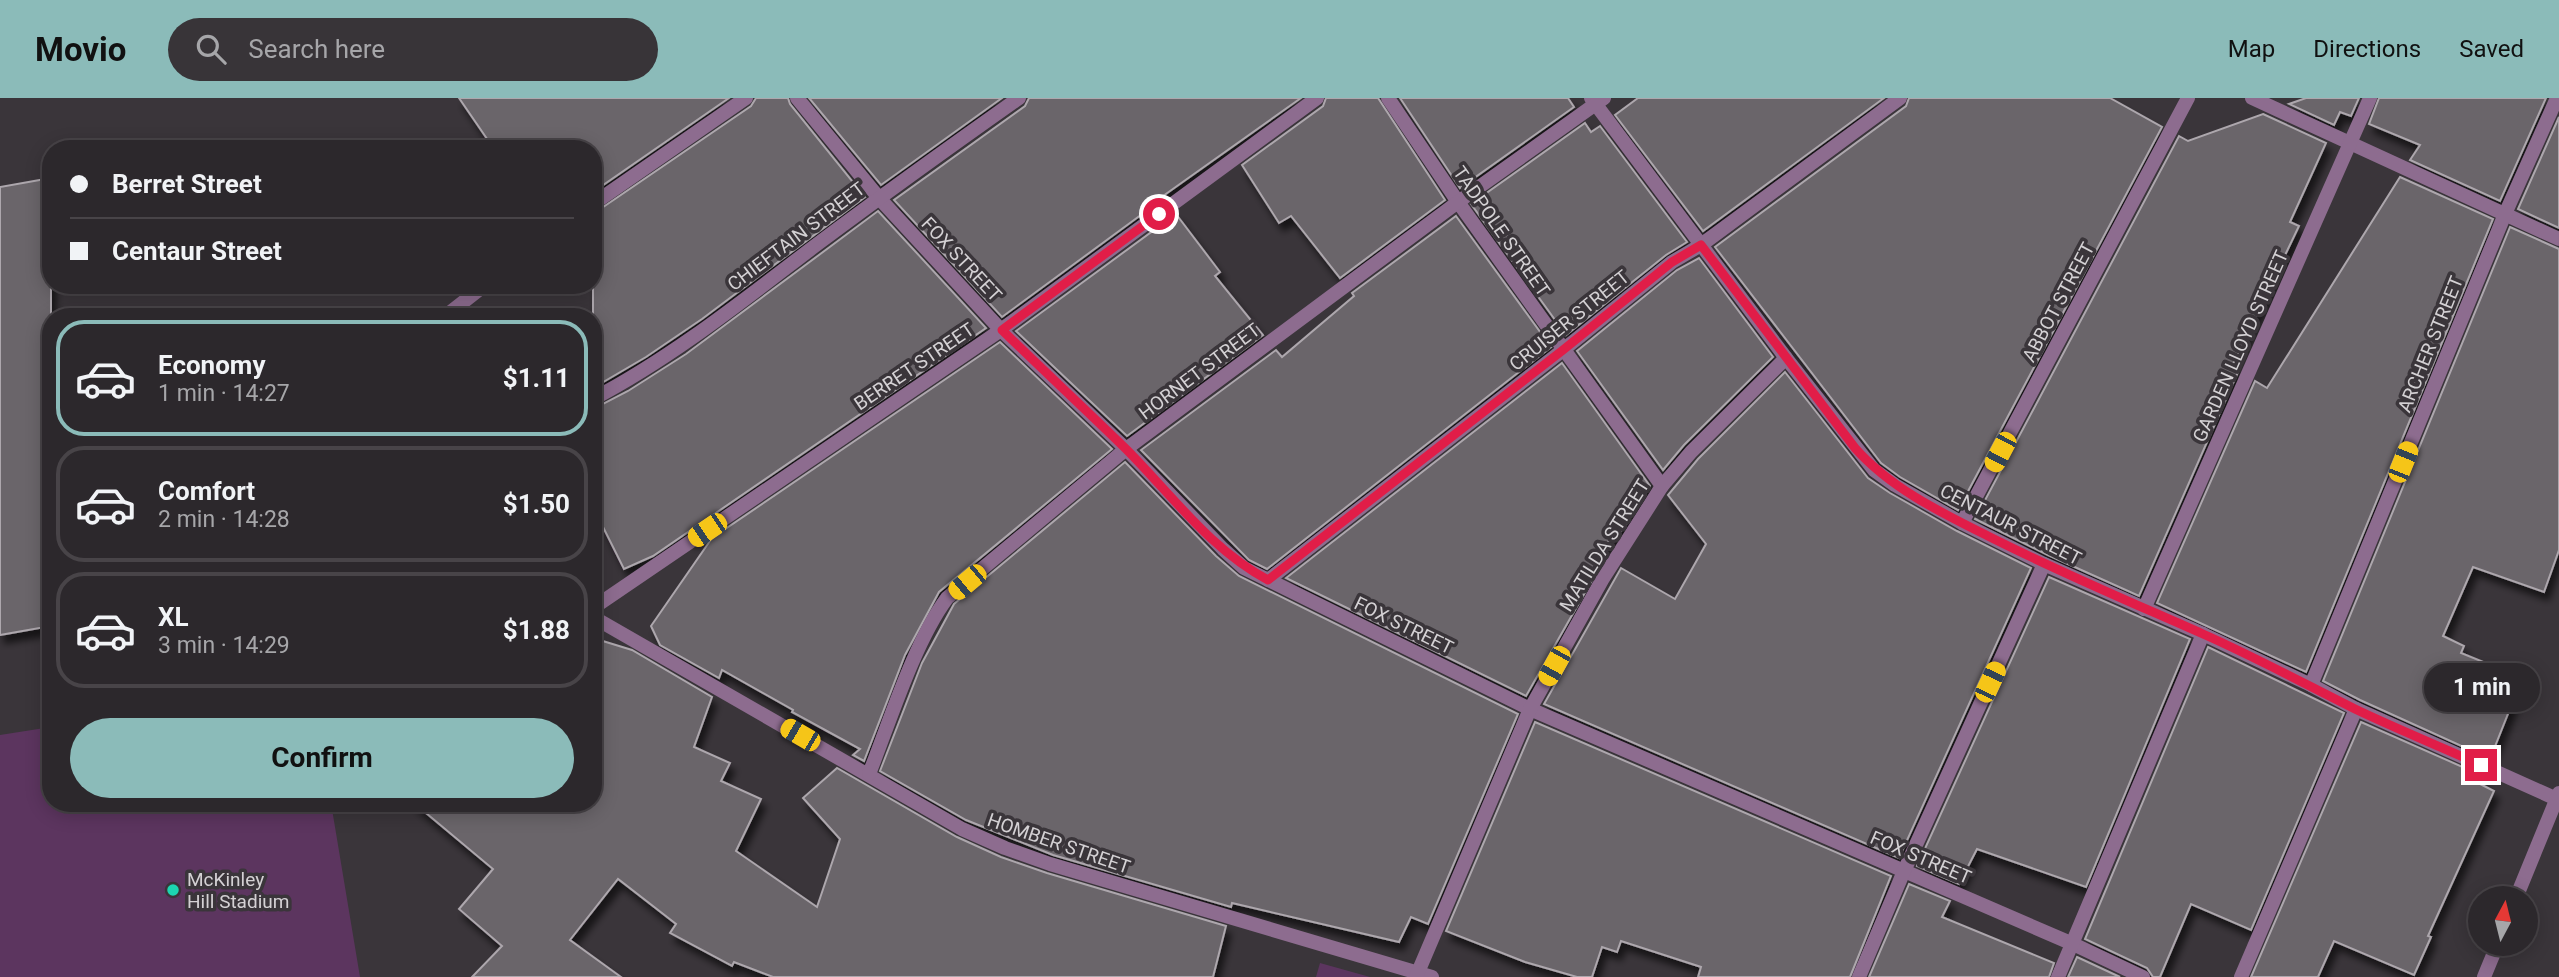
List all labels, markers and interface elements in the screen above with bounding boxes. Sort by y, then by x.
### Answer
search box [168,18,658,81]
text: Movio [35,30,126,69]
icon: search [192,30,230,68]
text: Search here [248,34,385,64]
text: Map [2228,35,2275,63]
text: Directions [2313,35,2421,63]
text: Saved [2459,35,2524,63]
street label: TADPOLE STREET [1448,162,1555,301]
text: Berret Street [112,169,262,199]
street label: CHIEFTAIN STREET [723,177,870,296]
route start [1143,198,1175,230]
street label: FOX STREET [917,212,1007,306]
text: Centaur Street [112,236,282,266]
street label: ABBOT STREET [2017,239,2100,366]
street label: GARDEN LLOYD STREET [2188,247,2293,446]
street label: CRUISER STREET [1505,265,1634,376]
street label: ARCHER STREET [2393,273,2468,416]
street label: BERRET STREET [850,318,979,415]
street label: HORNET STREET [1134,318,1265,425]
icon: car [74,347,137,410]
text: Economy [158,350,265,380]
text: $1.11 [503,363,570,393]
text: 1 min · 14:27 [158,380,290,407]
car [1981,429,2020,475]
car [2386,439,2421,485]
icon: car [74,473,137,536]
street label: MATILDA STREET [1555,475,1654,616]
text: Comfort [158,476,255,506]
street label: CENTAUR STREET [1936,479,2085,570]
text: $1.50 [503,489,570,519]
text: 2 min · 14:28 [158,506,290,533]
car [684,510,731,550]
car [945,560,990,604]
street label: FOX STREET [1350,592,1457,659]
icon: car [74,599,137,662]
text: XL [158,602,189,632]
text: $1.88 [503,615,570,645]
text: 3 min · 14:29 [158,632,290,659]
car [1535,643,1574,689]
car [1972,659,2009,705]
callout: 1 min [2423,664,2539,712]
text: 1 min [2453,674,2511,701]
car [777,715,824,755]
button: Confirm [70,718,574,798]
route end [2465,749,2497,781]
street label: HOMBER STREET [984,808,1133,879]
street label: FOX STREET [1867,826,1975,889]
place label: McKinley Hill Stadium [187,868,289,913]
marker: McKinley Hill Stadium [165,882,181,898]
north arrow [2468,886,2538,956]
map controls [2468,886,2538,956]

